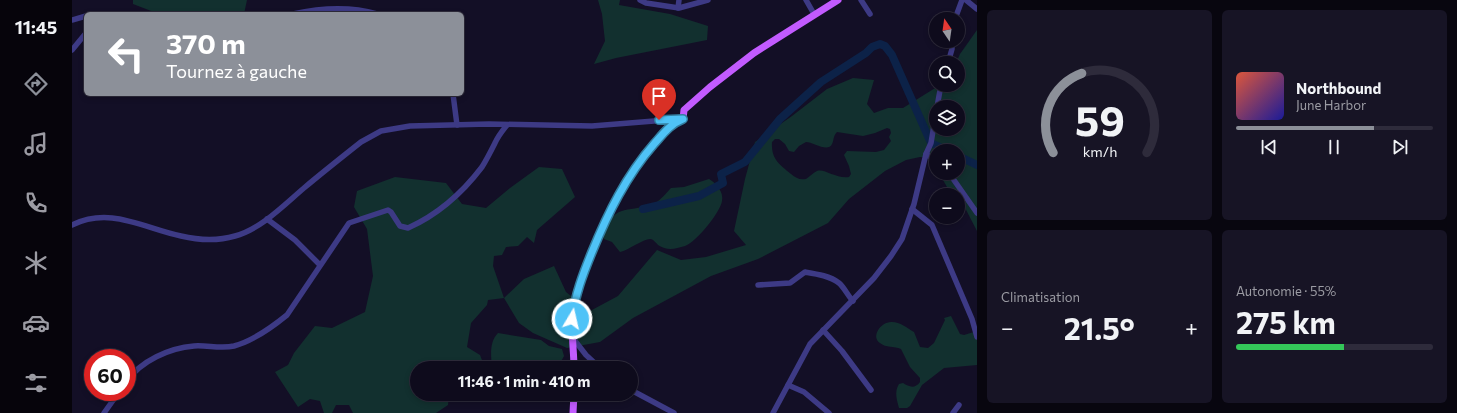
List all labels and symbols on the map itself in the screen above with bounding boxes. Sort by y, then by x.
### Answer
north arrow [929,12,965,48]
pin [642,79,676,120]
position arrow [551,298,593,340]
speed limit sign: 60 [84,349,136,401]

